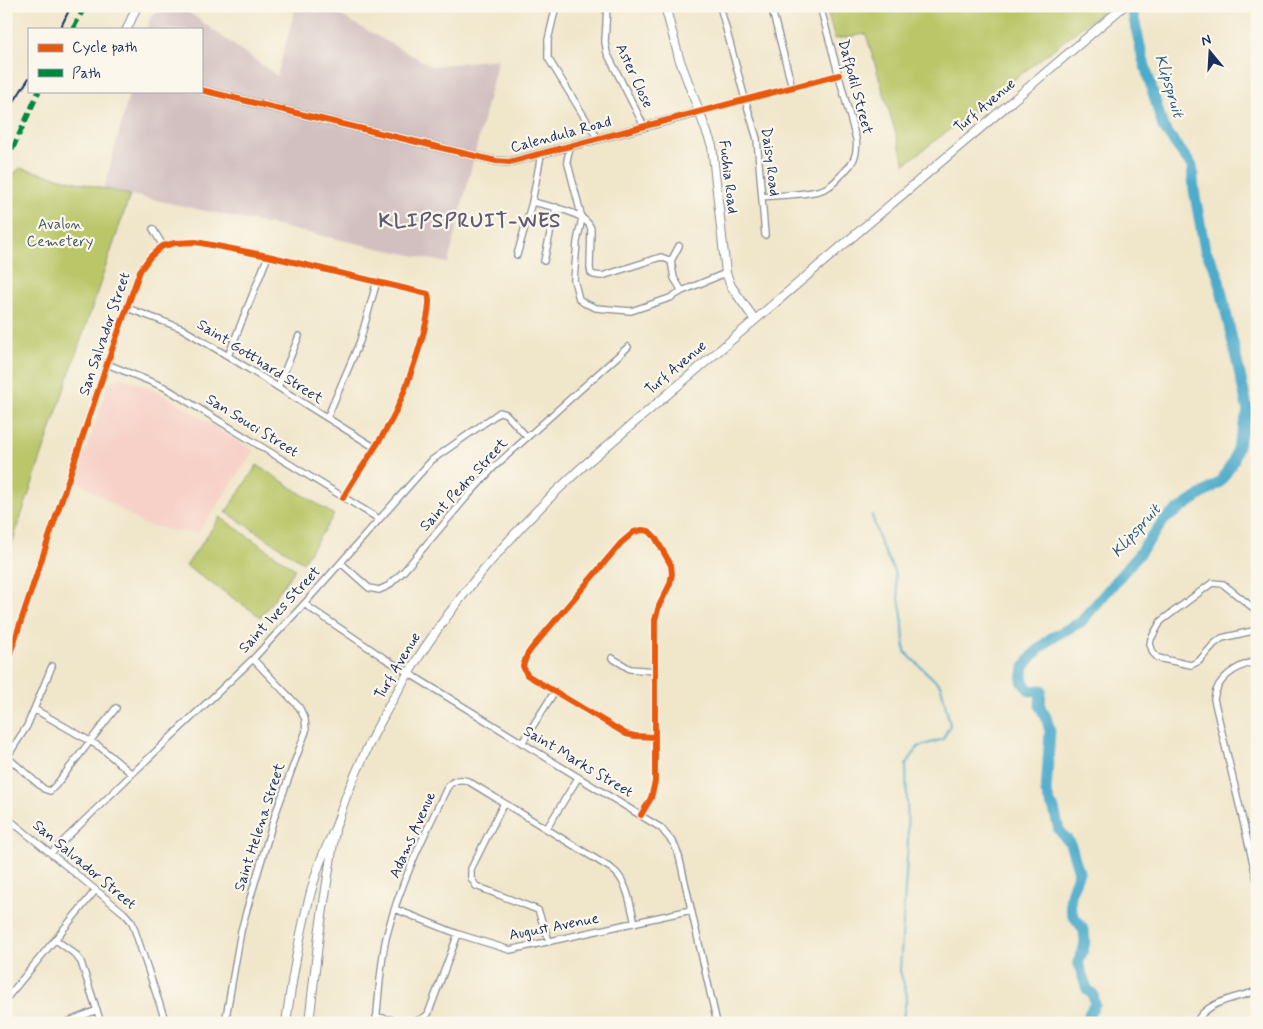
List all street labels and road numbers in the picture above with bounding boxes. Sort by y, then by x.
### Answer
street label: Daffodil Street [831,37,877,137]
street label: Aster Close [610,41,658,112]
street label: Turf Avenue [950,74,1020,138]
street label: Calendula Road [508,112,614,158]
street label: Daisy Road [756,126,784,198]
street label: Fuchia Road [714,139,742,215]
street label: San Salvador Street [75,269,136,398]
street label: Saint Gotthard Street [193,315,327,409]
street label: Turf Avenue [641,336,711,400]
street label: San Souci Street [202,390,302,463]
street label: Saint Pedro Street [416,434,513,536]
street label: Saint Ives Street [235,562,325,658]
street label: Turf Avenue [370,629,426,703]
street label: Saint Marks Street [519,721,637,803]
street label: Saint Helena Street [230,760,290,894]
street label: Adams Avenue [385,789,441,881]
street label: San Salvador Street [28,816,140,914]
street label: August Avenue [507,908,601,946]

